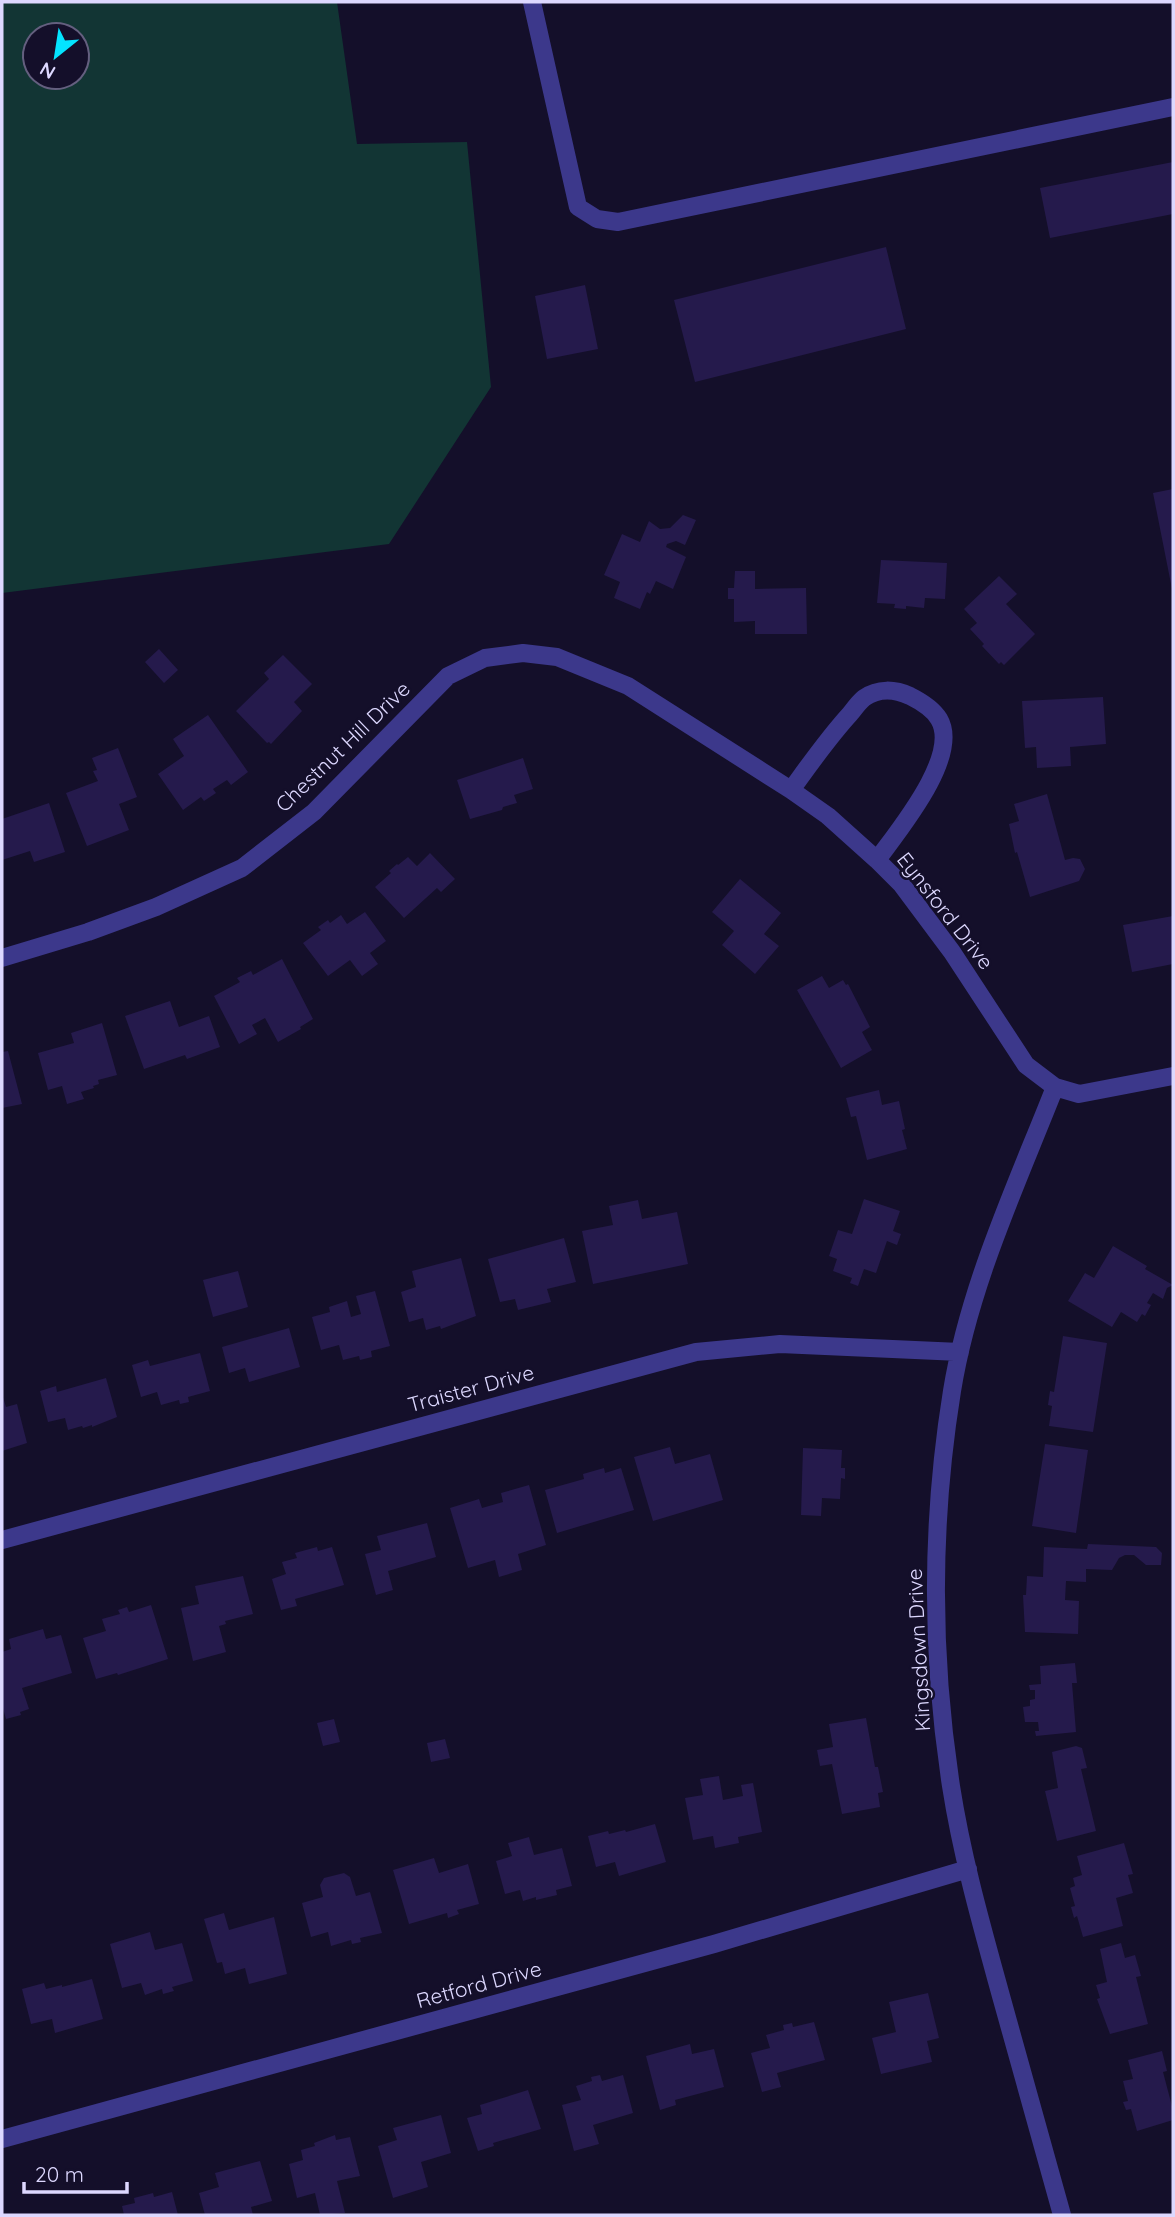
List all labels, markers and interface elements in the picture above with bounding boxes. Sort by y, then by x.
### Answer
north arrow [21,21,91,91]
text: N [35,57,60,85]
street label: Chestnut Hill Drive [270,675,415,817]
street label: Eynsford Drive [892,847,1000,974]
street label: Traister Drive [405,1359,537,1417]
street label: Kingsdown Drive [901,1568,935,1732]
street label: Retford Drive [413,1955,544,2013]
scale bar [24,2150,128,2194]
text: 20 m [35,2161,84,2187]

